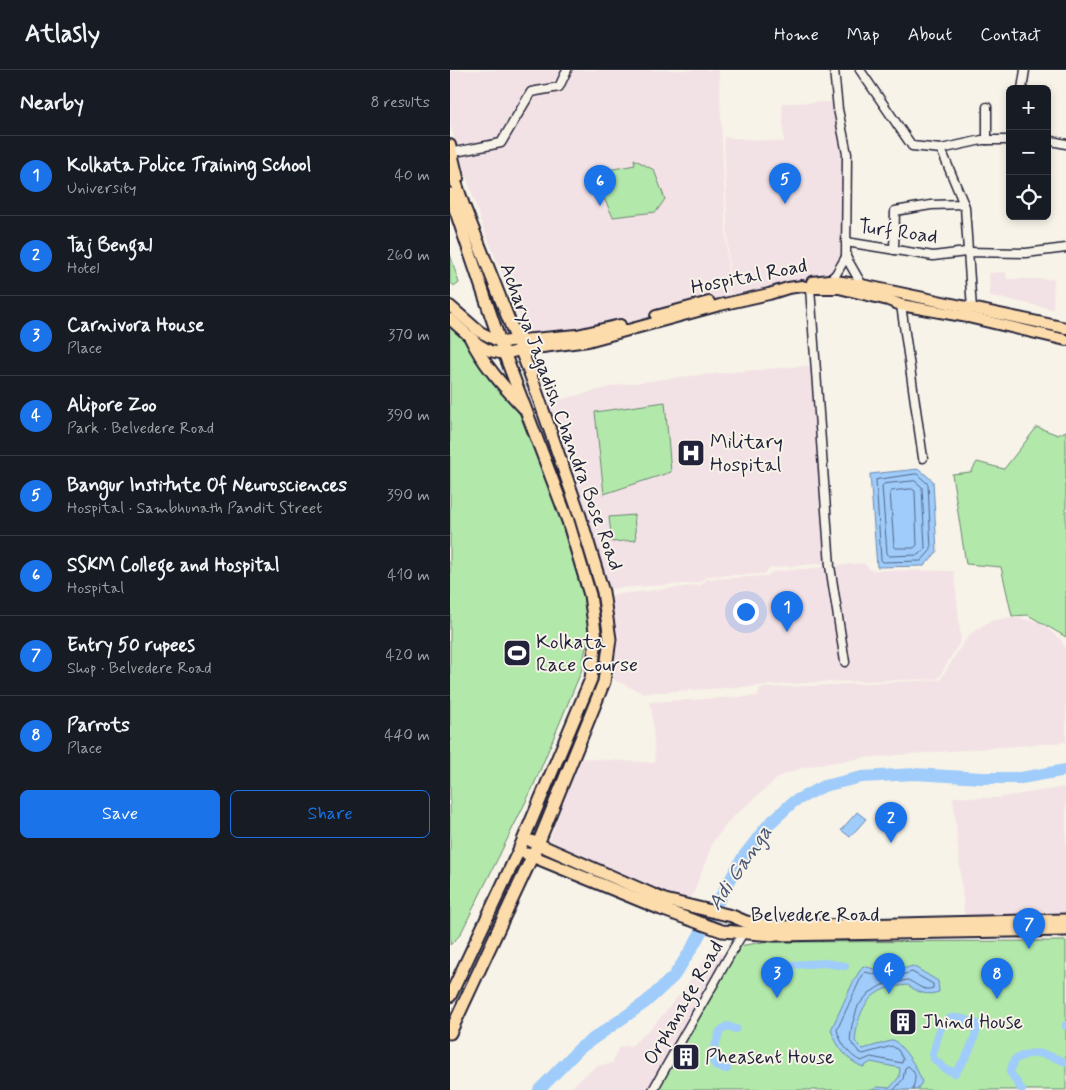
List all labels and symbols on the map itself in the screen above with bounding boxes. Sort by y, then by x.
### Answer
pin: 5 [769,163,801,204]
pin: 6 [584,165,616,206]
street label: Turf Road [857,213,939,251]
street label: Hospital Road [689,252,809,302]
street label: Acharya Jagadish Chandra Bose Road [493,260,629,574]
place label: Military Hospital [710,429,783,479]
hospital icon: Military Hospital [676,438,706,468]
pin: 1 [771,591,803,632]
your location [733,599,759,625]
place label: Kolkata Race Course [536,629,638,679]
sports icon: Kolkata Race Course [502,638,532,668]
pin: 2 [875,802,907,843]
water label: Adi Ganga [701,820,779,916]
street label: Belvedere Road [751,902,879,929]
pin: 7 [1013,908,1045,949]
street label: Orphanage Road [638,936,732,1071]
pin: 4 [873,953,905,994]
pin: 3 [761,957,793,998]
pin: 8 [981,958,1013,999]
building icon: Jhind House [888,1007,918,1037]
place label: Jhind House [922,1009,1023,1036]
building icon: Pheasent House [671,1042,701,1072]
place label: Pheasent House [705,1044,834,1071]

